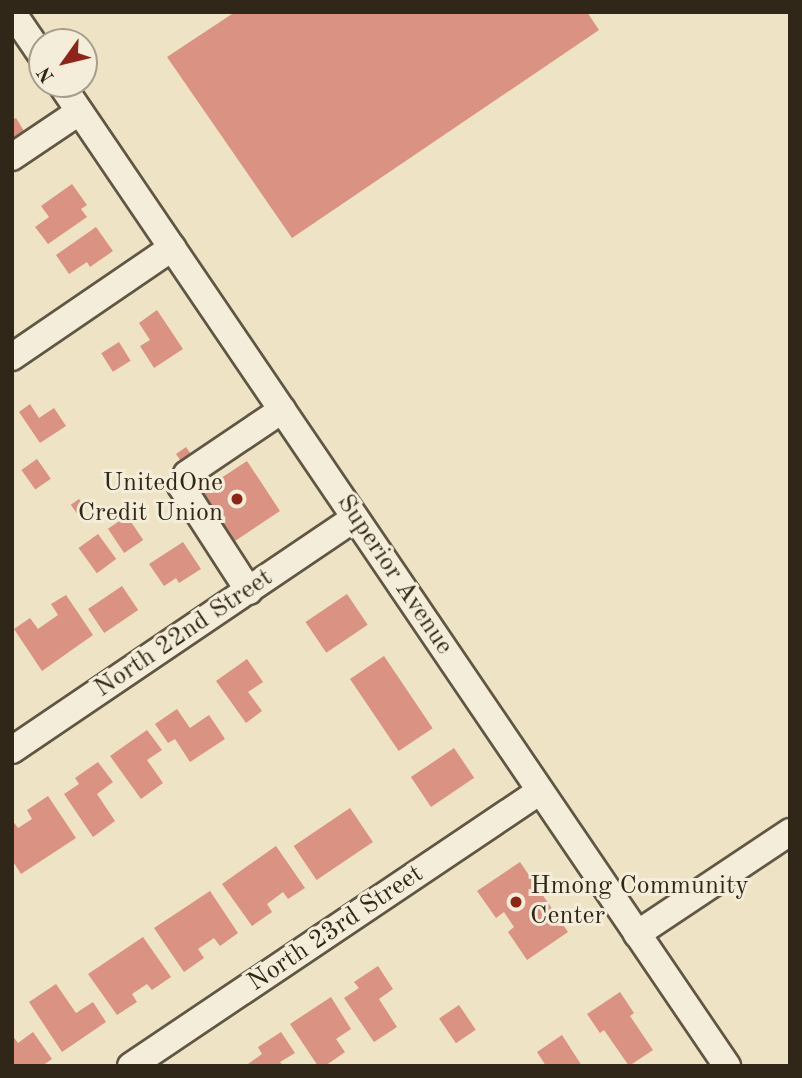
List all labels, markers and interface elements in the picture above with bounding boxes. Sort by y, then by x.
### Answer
north arrow [28,28,98,98]
text: N [35,63,59,85]
place label: UnitedOne Credit Union [78,468,223,530]
street label: Superior Avenue [329,489,459,661]
marker: UnitedOne Credit Union [229,491,245,507]
street label: North 22nd Street [89,563,279,705]
street label: North 23rd Street [242,859,430,999]
place label: Hmong Community Center [530,871,749,932]
marker: Hmong Community Center [508,894,524,910]

